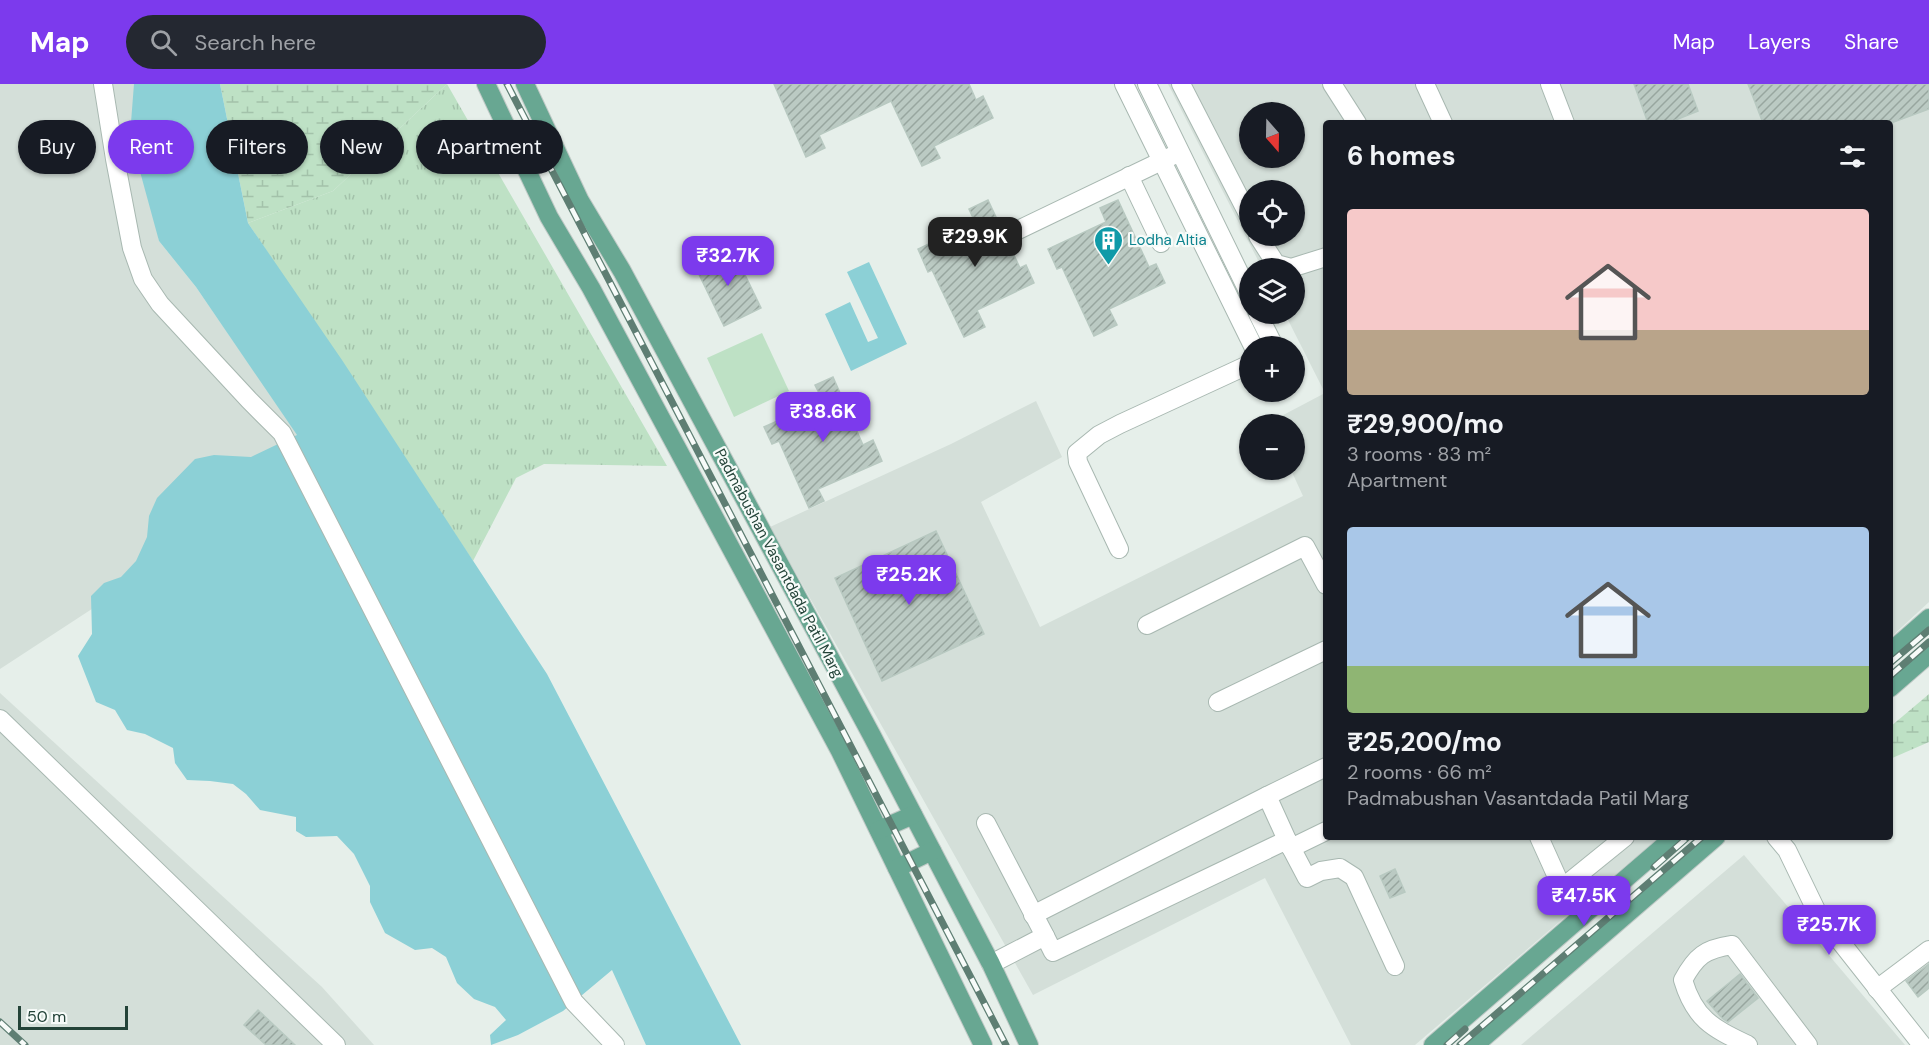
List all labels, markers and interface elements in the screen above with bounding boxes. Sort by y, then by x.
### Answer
search box [126,15,546,69]
text: Map [30,24,90,61]
icon: search [147,26,180,59]
text: Search here [195,28,316,57]
text: Map [1673,28,1715,56]
text: Layers [1748,28,1811,56]
text: Share [1844,28,1899,56]
north arrow [1239,102,1305,168]
map controls [1239,102,1305,480]
chip: Buy [18,120,96,174]
chip: Rent [108,120,194,174]
chip: Filters [206,120,308,174]
chip: New [320,120,404,174]
chip: Apartment [416,120,563,174]
text: 6 homes [1347,139,1455,173]
icon: filters [1836,140,1869,173]
button: locate [1239,180,1305,246]
pin: ₹29.9K [926,217,1024,268]
text: ₹29.9K [942,223,1008,249]
building icon: Lodha Altia [1092,224,1124,266]
place label: Lodha Altia [1129,230,1207,250]
pin: ₹32.7K [679,236,777,287]
text: ₹32.7K [696,242,760,268]
icon: home [1554,248,1662,356]
button: layers [1239,258,1305,324]
button: + [1239,336,1305,402]
pin: ₹38.6K [774,392,872,443]
text: ₹38.6K [789,398,857,424]
text: ₹29,900/mo [1347,407,1504,441]
button: − [1239,414,1305,480]
text: 3 rooms · 83 m² [1347,441,1491,467]
street label: Padmabushan Vasantdada Patil Marg [710,445,848,681]
text: Apartment [1347,467,1447,493]
pin: ₹25.2K [860,555,958,606]
text: ₹25.2K [876,561,942,587]
icon: home [1554,566,1662,674]
text: ₹25,200/mo [1347,725,1502,759]
text: 2 rooms · 66 m² [1347,759,1492,785]
text: Padmabushan Vasantdada Patil Marg [1347,785,1689,811]
pin: ₹47.5K [1535,876,1633,927]
text: ₹47.5K [1551,882,1617,908]
pin: ₹25.7K [1780,905,1878,956]
text: ₹25.7K [1797,911,1861,937]
scale bar [18,1003,128,1030]
text: 50 m [27,1006,66,1027]

